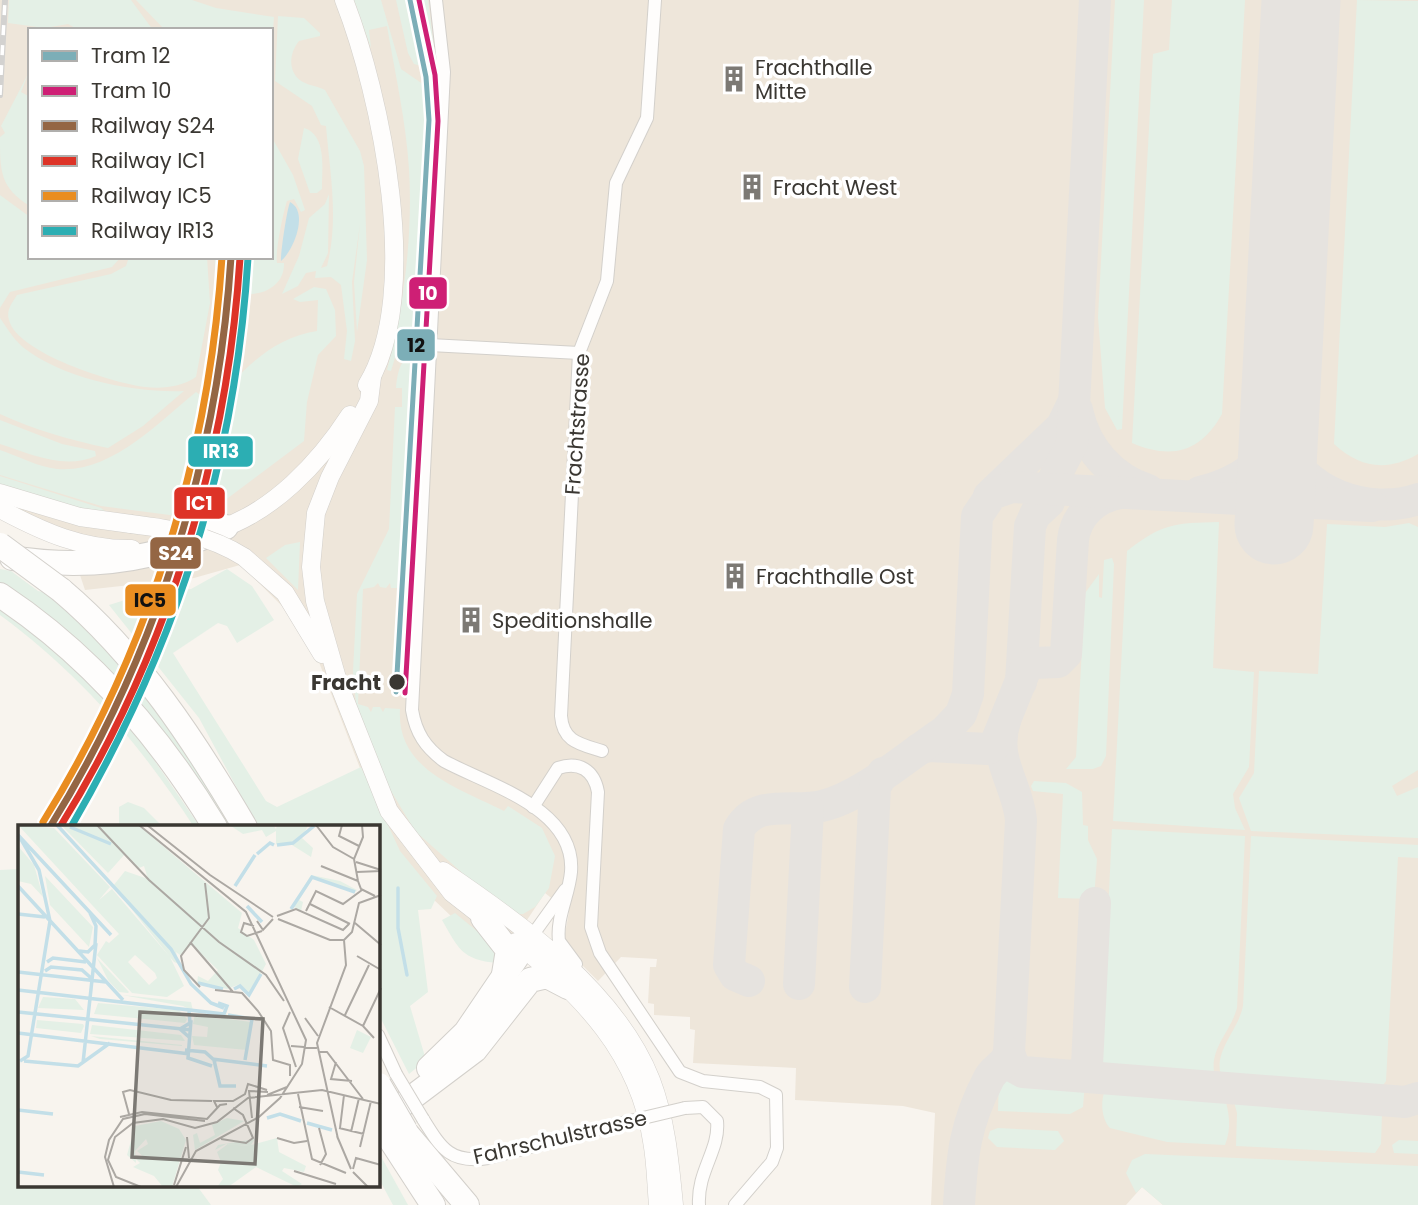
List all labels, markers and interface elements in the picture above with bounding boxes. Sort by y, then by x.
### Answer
legend [28,28,273,259]
text: Tram 12 [91,41,170,70]
place label: Frachthalle Mitte [755,53,872,106]
building icon: Frachthalle Mitte [719,64,749,94]
text: Tram 10 [91,76,172,105]
text: Railway S24 [91,111,215,140]
text: Railway IC1 [91,146,205,175]
building icon: Fracht West [737,172,767,202]
place label: Fracht West [773,173,897,202]
text: Railway IC5 [91,181,212,210]
text: Railway IR13 [91,216,214,245]
line badge: 10 [408,276,448,310]
text: 10 [418,280,438,307]
line badge: 12 [396,328,436,362]
text: 12 [407,332,425,359]
street label: Frachtstrasse [558,352,596,496]
line badge: IR13 [187,435,254,468]
text: IR13 [203,438,239,465]
line badge: IC1 [173,486,226,520]
text: IC1 [185,490,213,517]
line badge: S24 [149,536,202,570]
text: S24 [158,540,194,567]
building icon: Frachthalle Ost [720,561,750,591]
place label: Frachthalle Ost [756,562,914,591]
line badge: IC5 [124,583,177,617]
text: IC5 [134,587,166,614]
building icon: Speditionshalle [456,605,486,635]
place label: Speditionshalle [492,606,653,635]
place label: Fracht [311,668,381,697]
marker: Fracht [387,672,407,692]
inset map [18,825,380,1188]
street label: Fahrschulstrasse [470,1103,650,1171]

